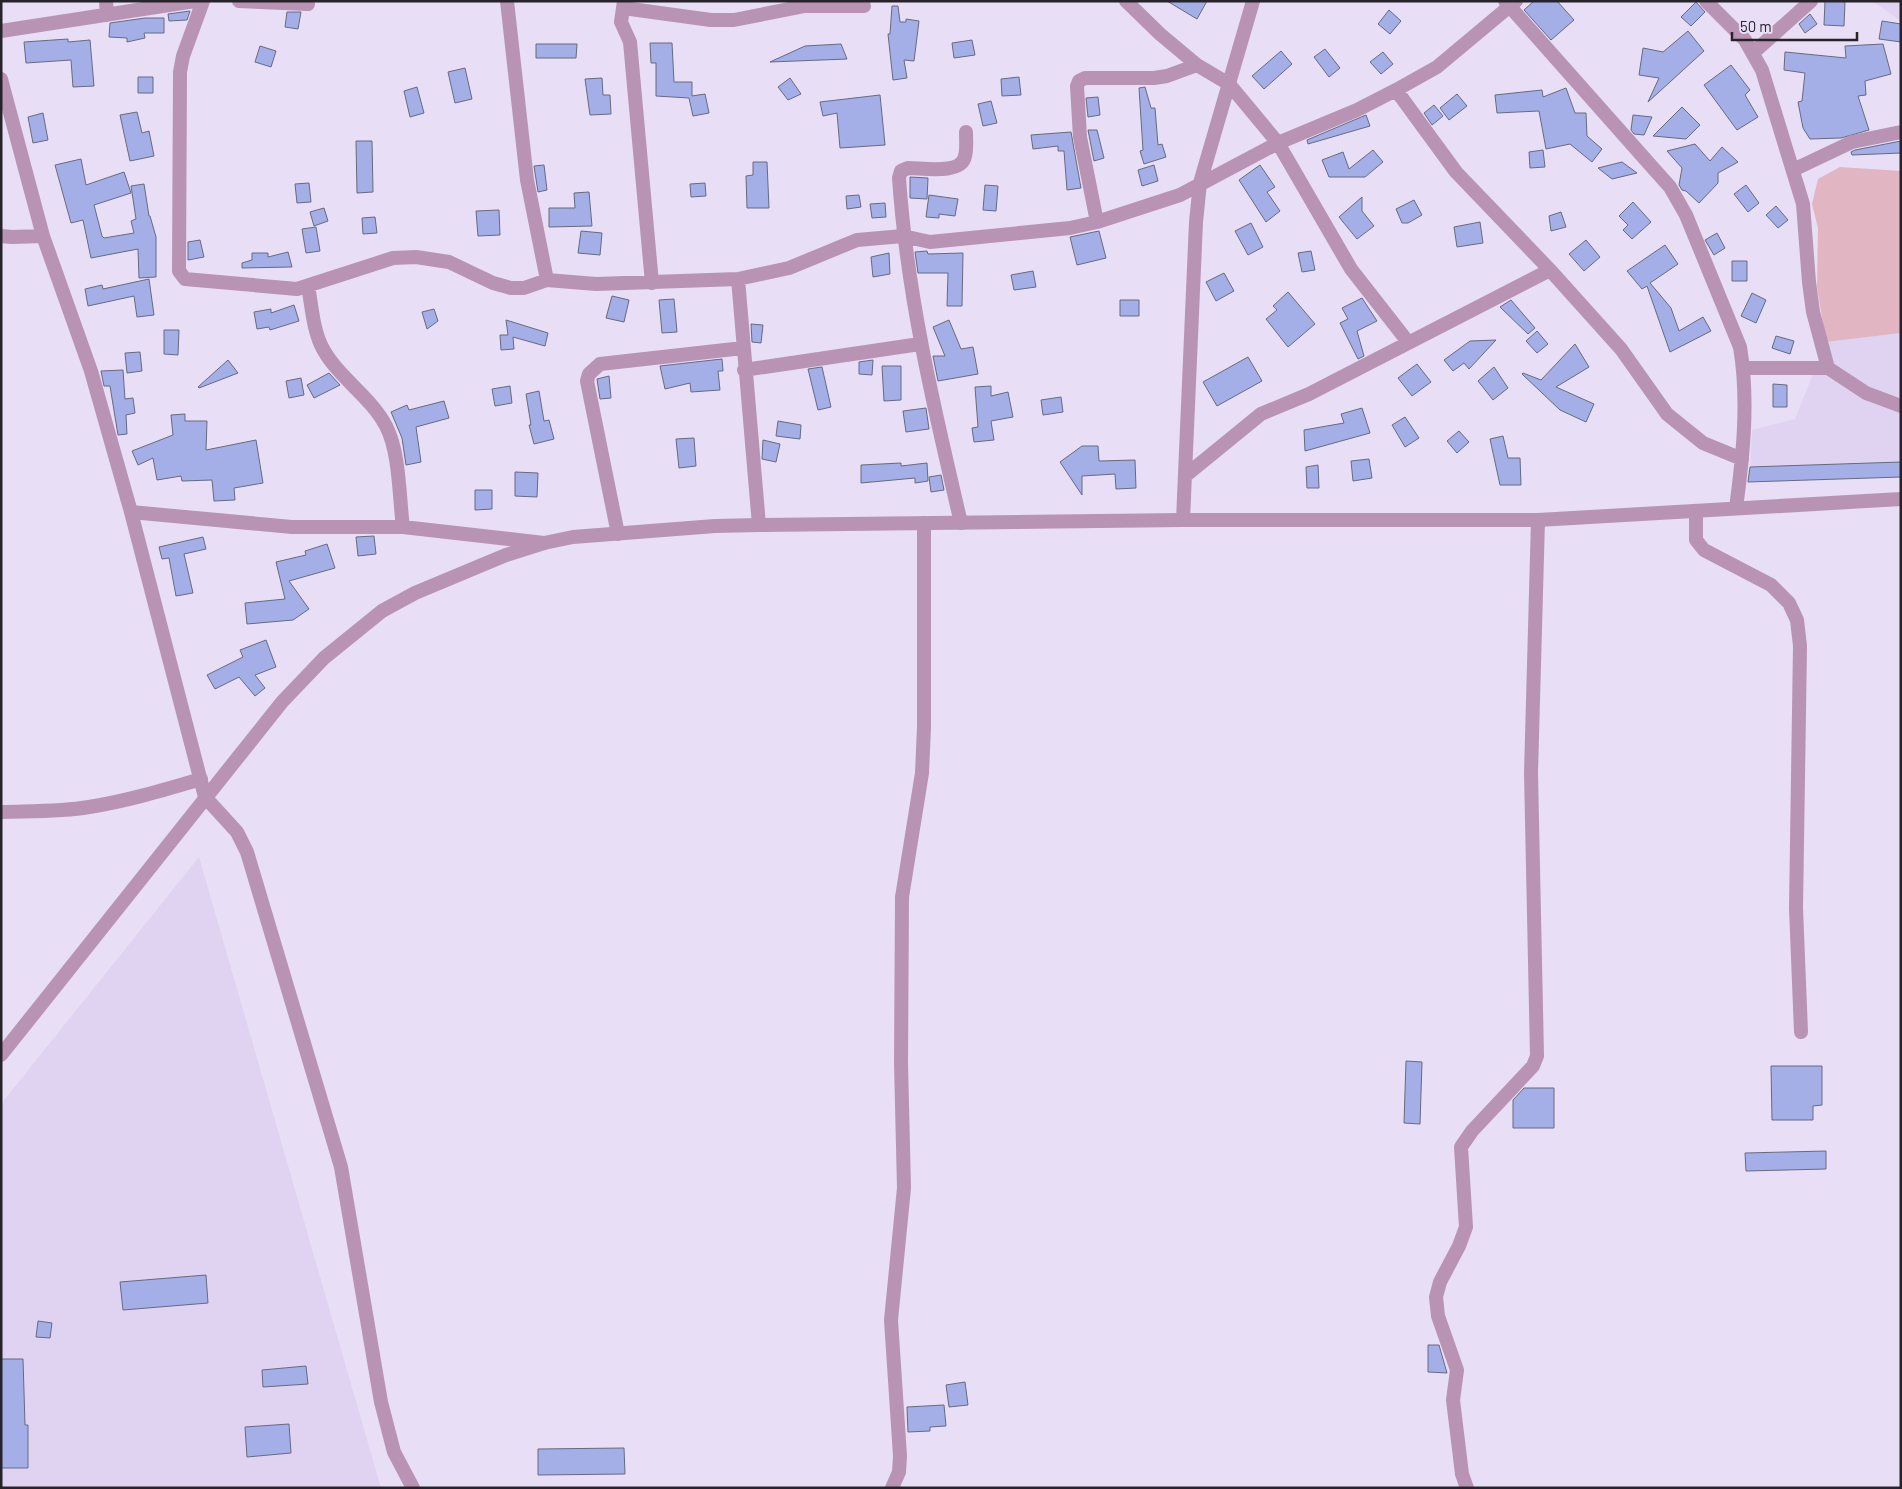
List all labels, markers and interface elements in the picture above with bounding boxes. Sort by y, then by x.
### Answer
scale bar [1732,10,1857,42]
text: 50 m [1740,17,1772,35]

